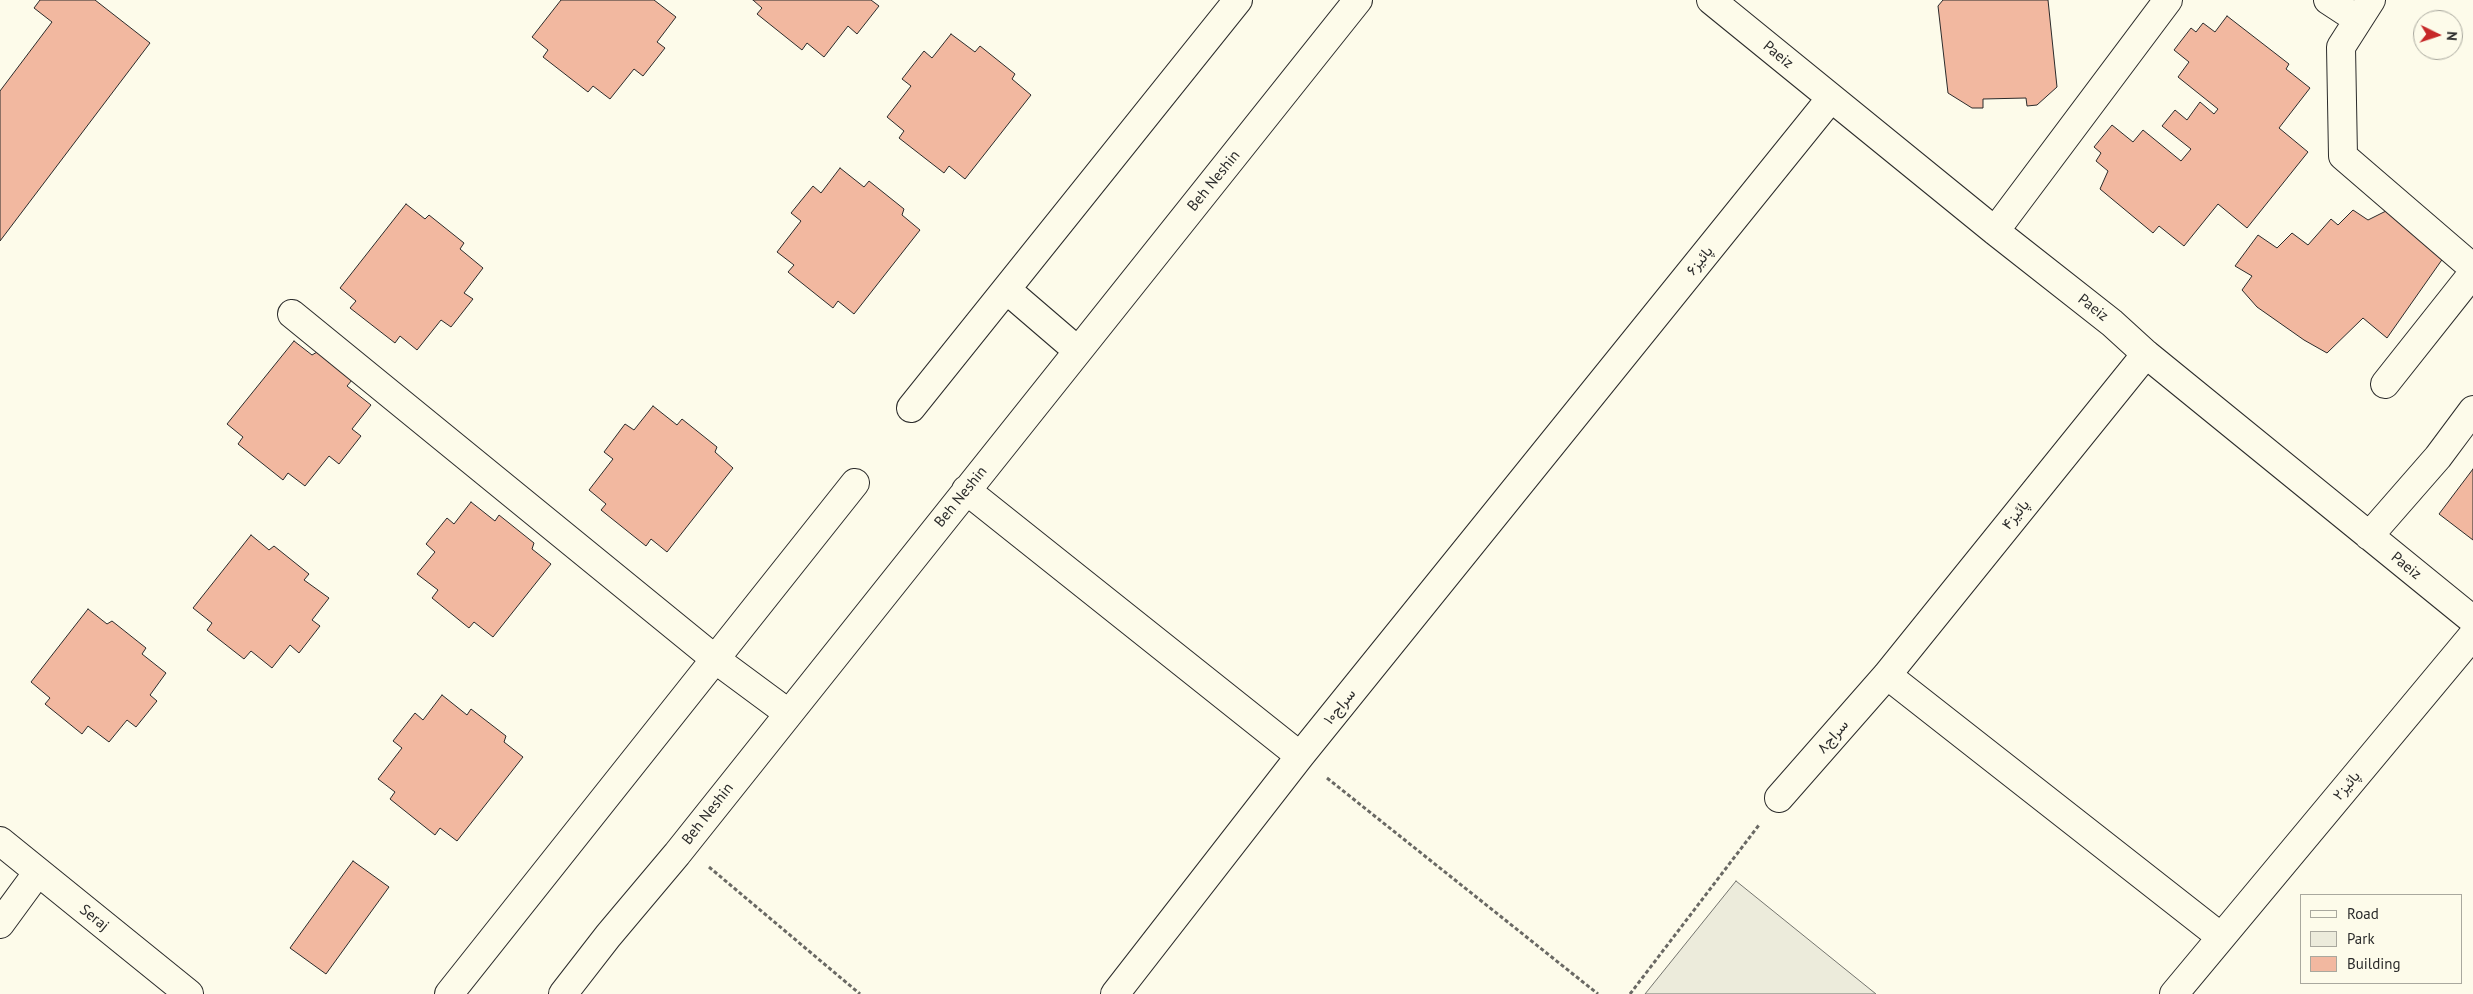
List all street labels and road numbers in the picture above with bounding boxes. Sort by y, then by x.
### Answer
street label: Paeiz [1759,37,1797,73]
street label: Beh Neshin [1184,147,1244,215]
street label: پائیز۶ [1683,243,1717,279]
street label: Paeiz [2074,291,2112,325]
street label: Beh Neshin [931,463,991,531]
street label: پائیز۴ [1998,496,2034,534]
street label: Paeiz [2387,548,2425,584]
street label: سراج۱۰ [1320,685,1360,729]
street label: ۸سراج [1813,716,1853,758]
street label: پائیز۲ [2330,768,2364,804]
street label: Beh Neshin [678,780,738,848]
street label: Seraj [76,901,112,935]

